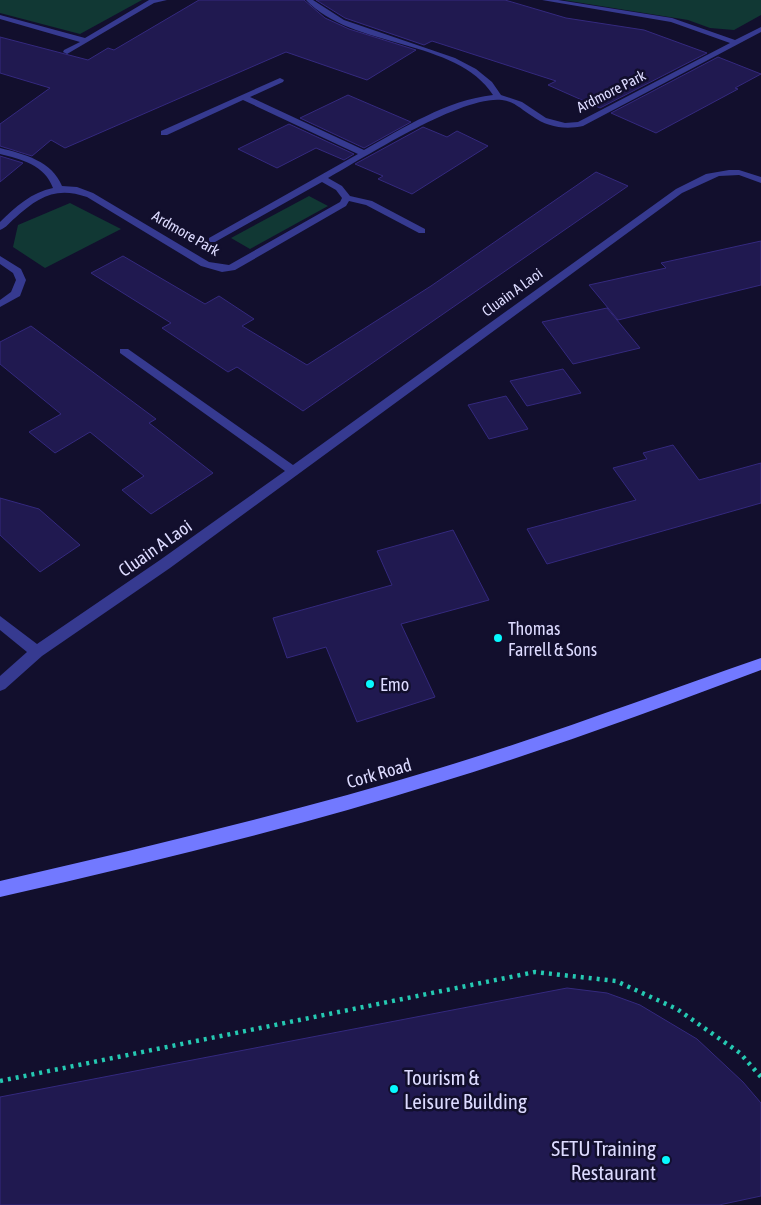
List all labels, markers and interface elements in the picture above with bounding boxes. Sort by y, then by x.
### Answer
street label: Ardmore Park [574,66,649,116]
street label: Ardmore Park [149,207,223,259]
street label: Cluain A Laoi [479,264,545,320]
street label: Cluain A Laoi [114,515,196,581]
place label: Thomas Farrell & Sons [508,618,597,660]
marker: Thomas Farrell & Sons [492,632,504,644]
place label: Emo [380,674,409,695]
marker: Emo [364,678,376,690]
street label: Cork Road [344,754,414,792]
place label: Tourism & Leisure Building [404,1065,527,1113]
marker: Tourism & Leisure Building [388,1083,400,1095]
place label: SETU Training Restaurant [551,1136,656,1184]
marker: SETU Training Restaurant [660,1154,672,1166]

